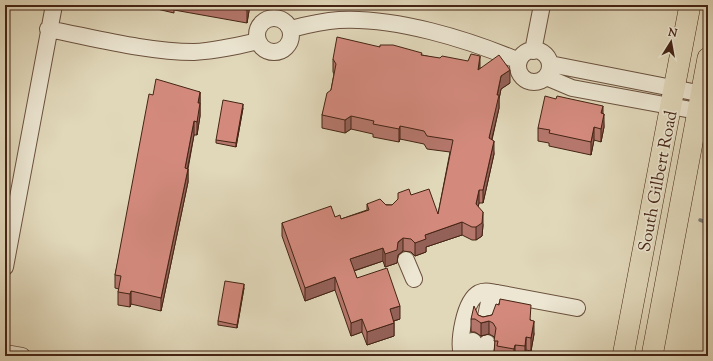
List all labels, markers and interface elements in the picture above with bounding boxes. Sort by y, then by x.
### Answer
north arrow [651,22,691,62]
text: N [666,24,679,42]
street label: South Gilbert Road [633,108,685,254]

